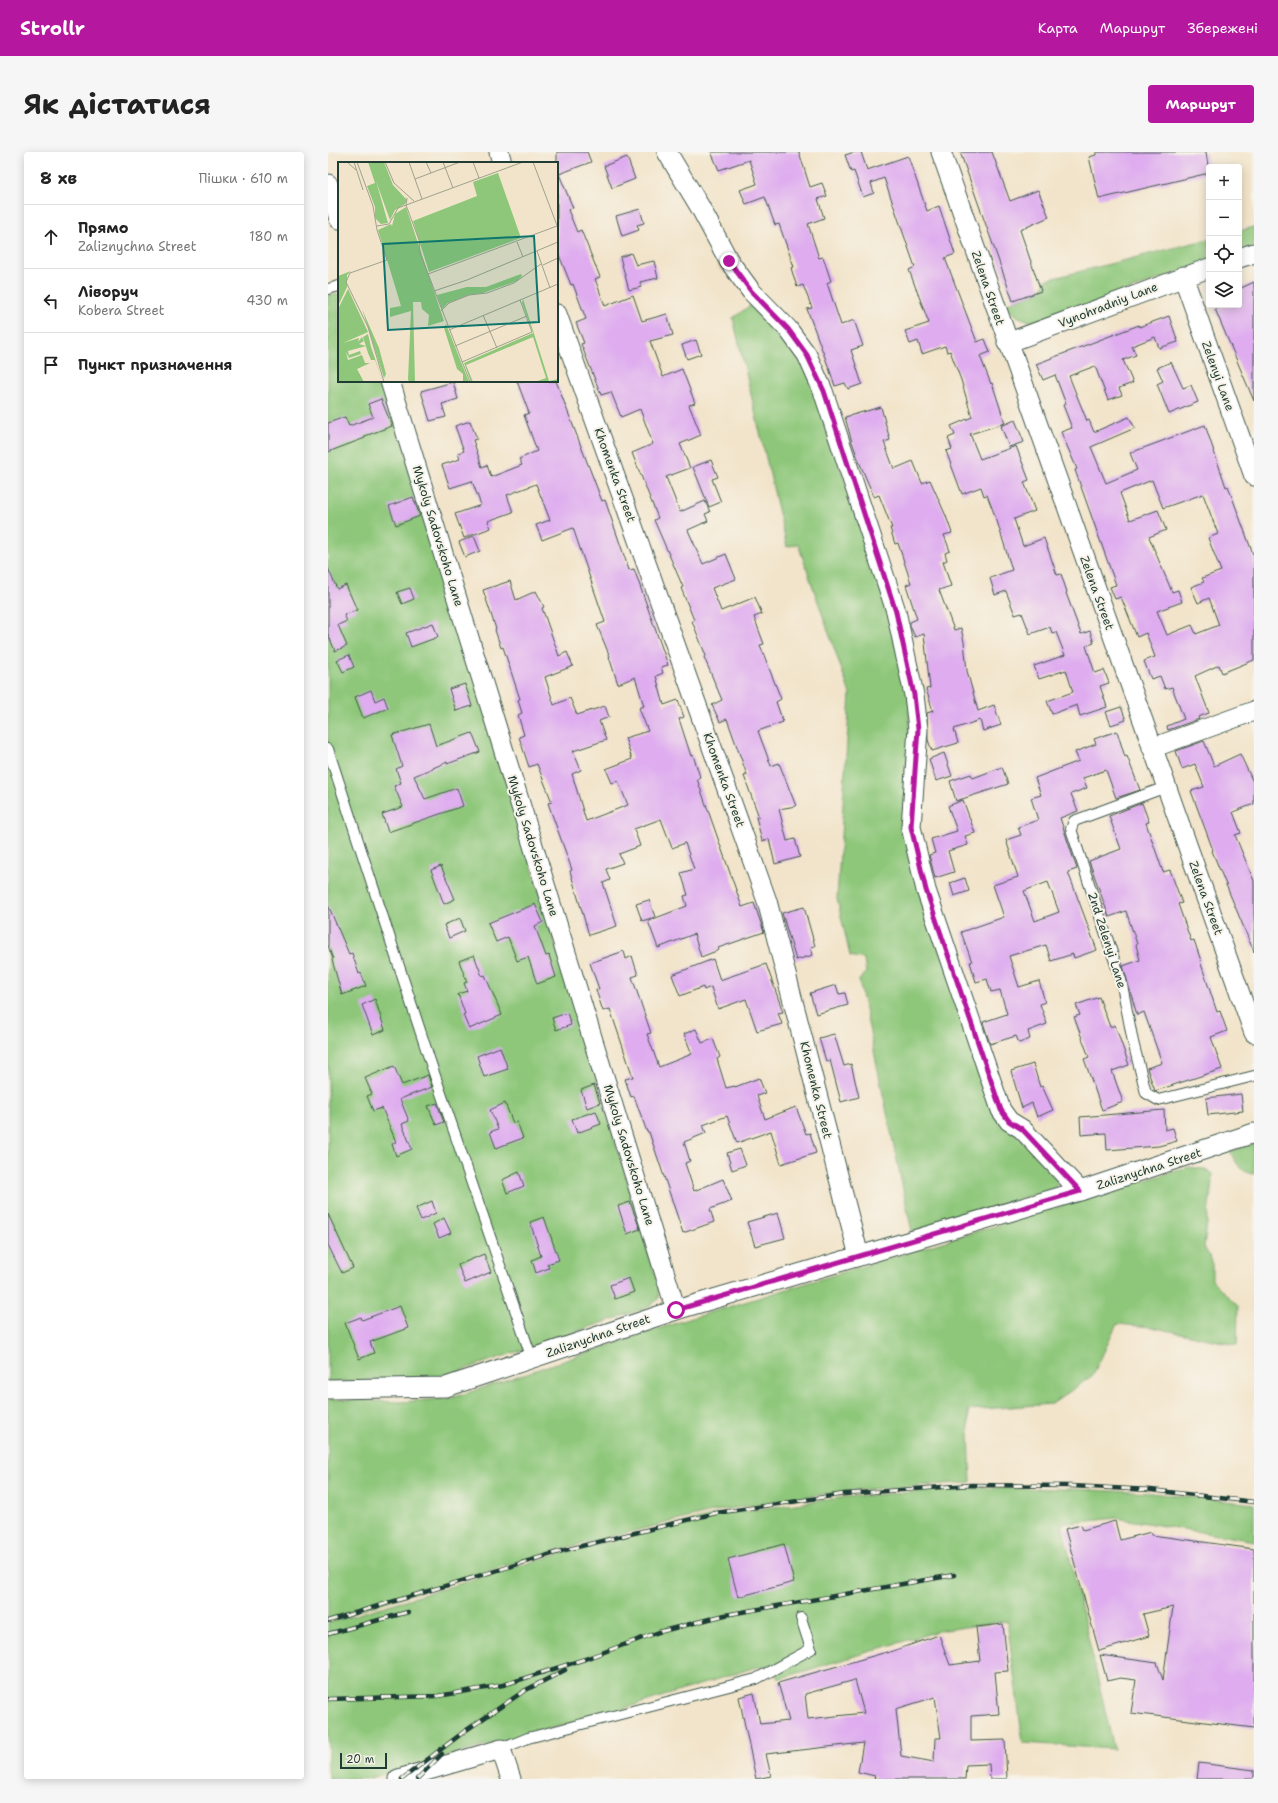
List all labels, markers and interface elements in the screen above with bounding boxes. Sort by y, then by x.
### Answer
text: Strollr [20,16,85,41]
text: Карта [1038,19,1078,37]
text: Маршрут [1100,19,1165,37]
text: Збережені [1187,19,1258,37]
text: Як дістатися [24,85,211,123]
button: Маршрут [1148,85,1254,123]
inset map [338,162,558,382]
map controls [1206,164,1242,308]
button: + [1206,164,1242,200]
text: 8 хв [40,167,77,189]
text: Пішки · 610 m [199,170,288,187]
button: − [1206,200,1242,236]
text: Прямо [78,218,128,238]
icon: ahead [40,226,62,248]
text: 180 m [249,228,288,245]
button: locate [1206,236,1242,272]
text: Zaliznychna Street [78,238,196,255]
street label: Zelena Street [968,249,1008,327]
route end [720,252,738,270]
button: layers [1206,272,1242,308]
street label: Vynohradniy Lane [1056,279,1160,331]
text: Ліворуч [78,282,138,302]
icon: left [40,290,62,312]
text: 430 m [246,292,288,309]
text: Kobera Street [78,302,164,319]
street label: Zelenyi Lane [1198,339,1238,413]
icon: arrive [40,354,62,376]
text: Пункт призначення [78,355,233,375]
street label: Khomenka Street [590,425,640,525]
street label: Mykoly Sadovskoho Lane [409,463,467,609]
street label: Zelena Street [1076,554,1118,632]
street label: Khomenka Street [699,730,749,830]
street label: Mykoly Sadovskoho Lane [504,773,562,919]
street label: Zelena Street [1185,859,1227,937]
street label: 2nd Zelenyi Lane [1084,890,1130,990]
street label: Khomenka Street [796,1040,836,1140]
street label: Mykoly Sadovskoho Lane [600,1082,658,1228]
street label: Zaliznychna Street [1095,1145,1203,1193]
route start [667,1301,685,1319]
street label: Zaliznychna Street [544,1311,652,1361]
scale bar [340,1751,387,1770]
text: 20 m [346,1752,374,1767]

